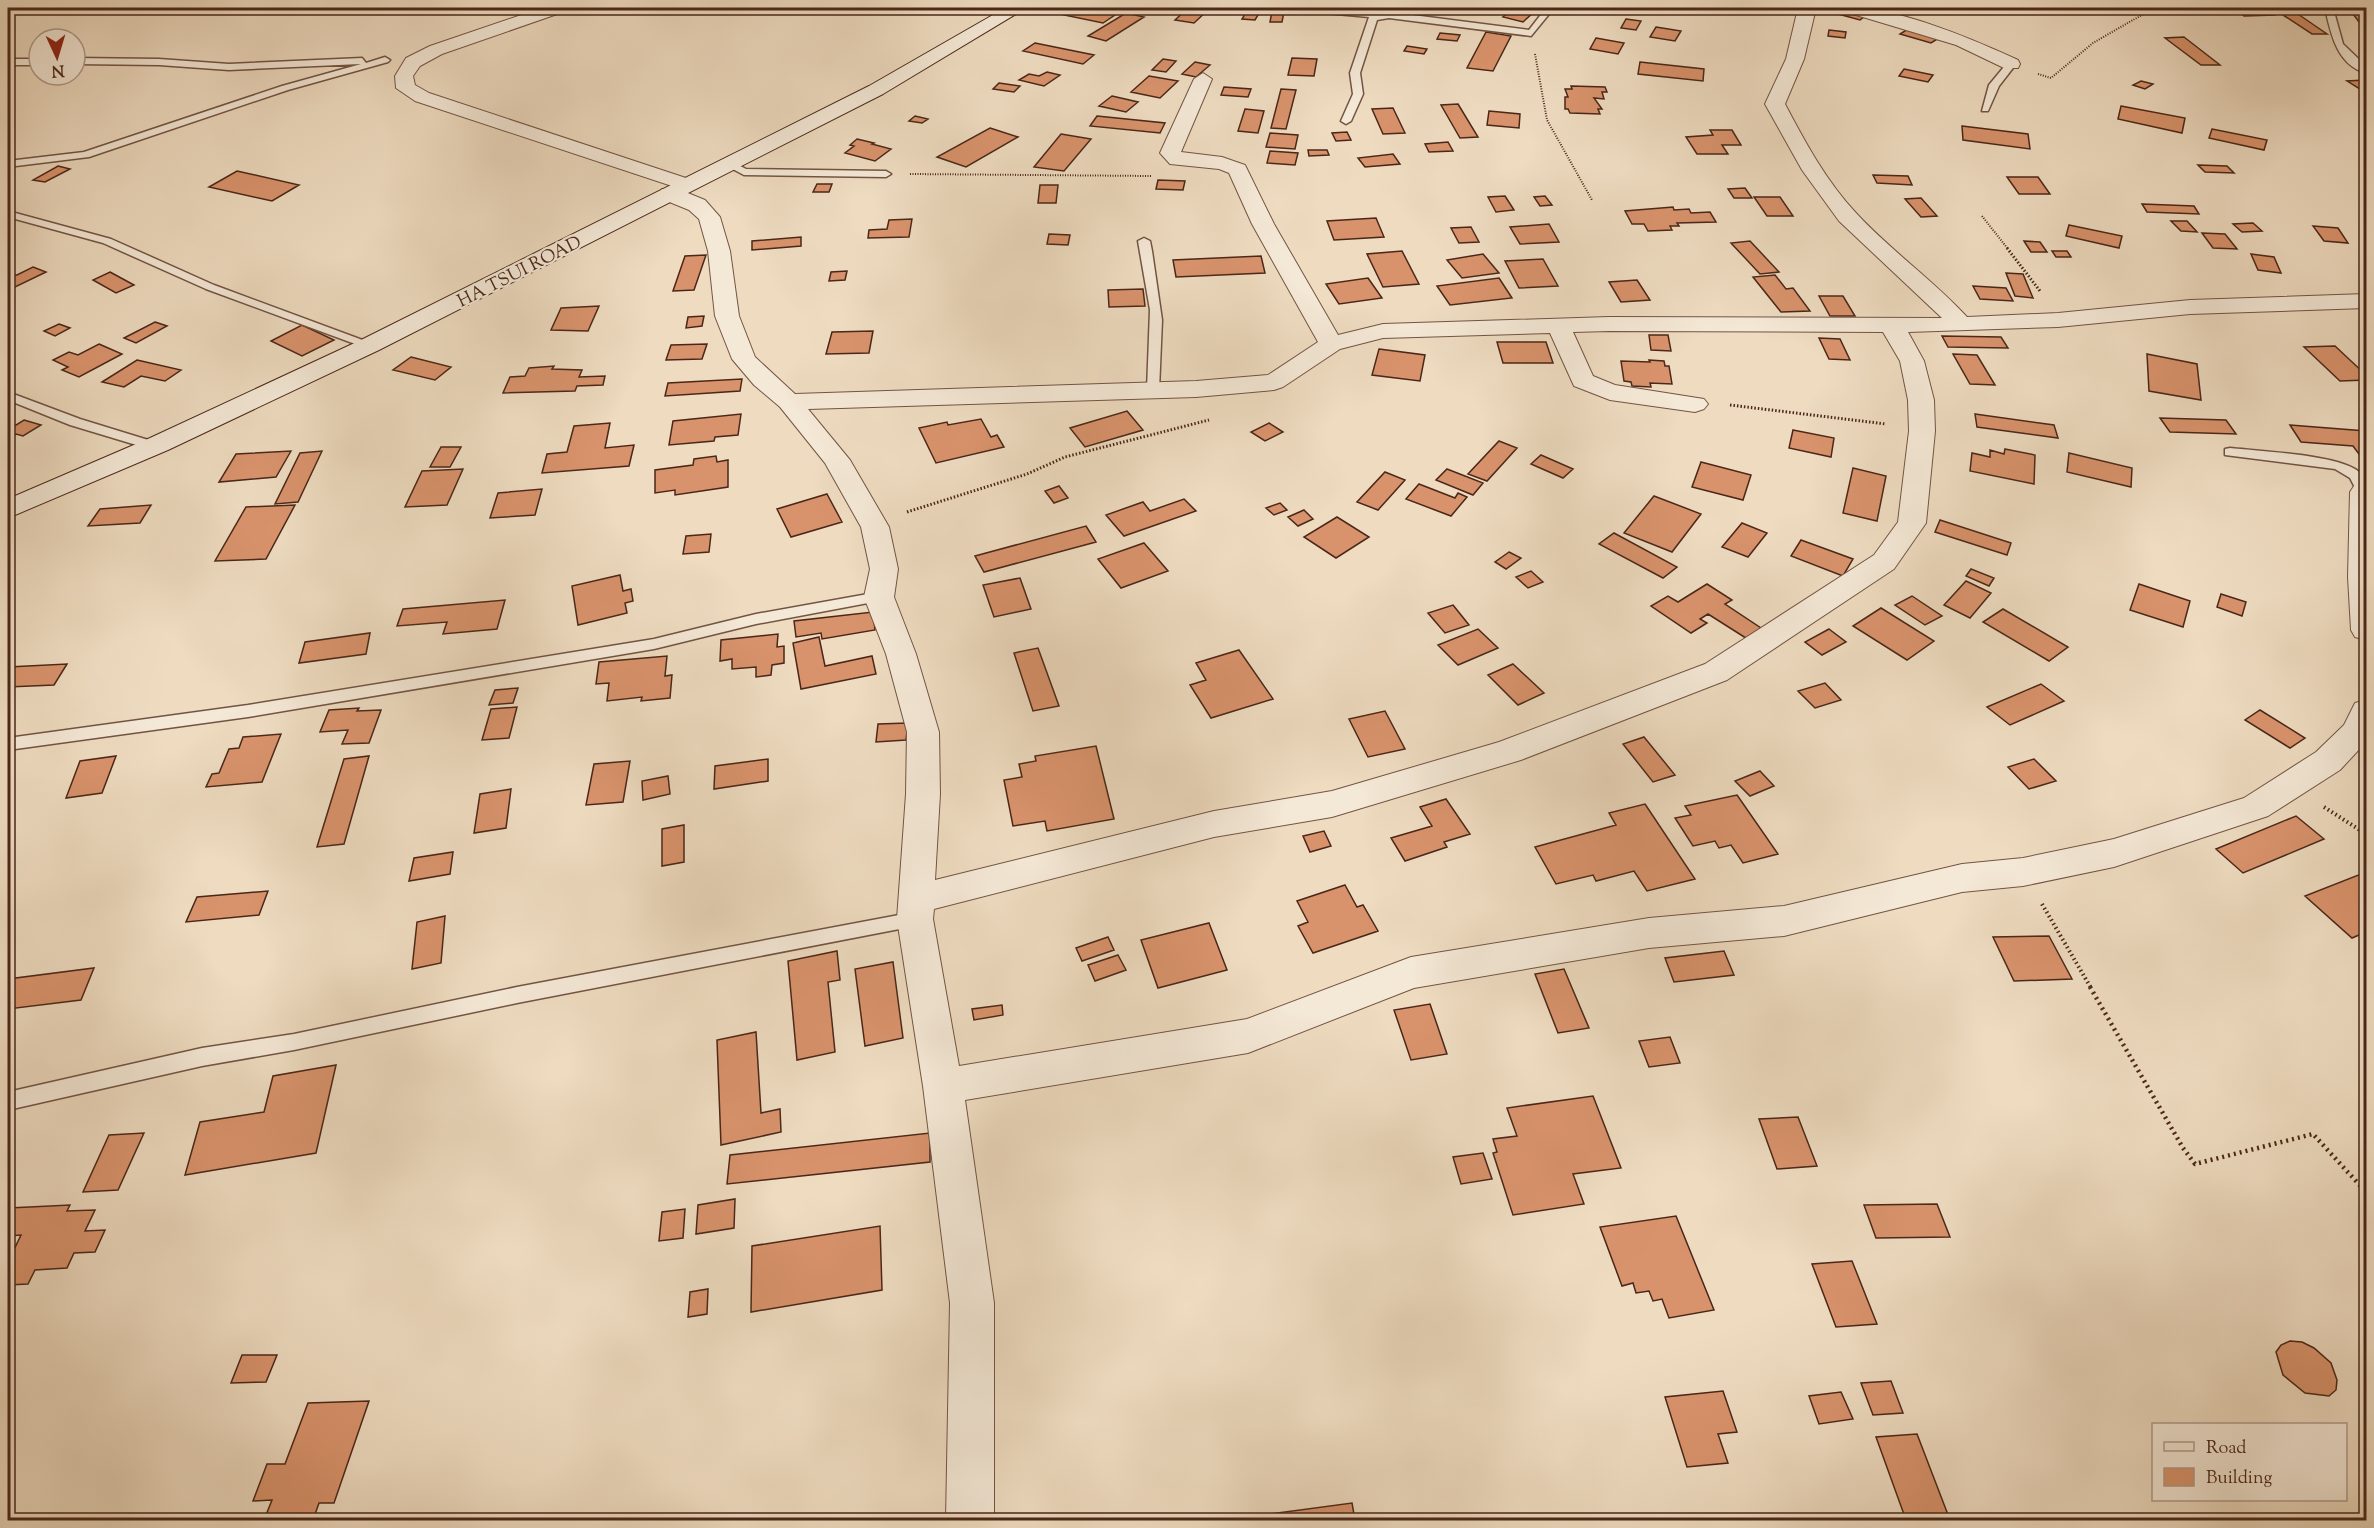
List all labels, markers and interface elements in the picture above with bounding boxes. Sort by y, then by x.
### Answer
north arrow [27,27,87,87]
text: N [50,58,65,81]
street label: HA TSUI ROAD [453,230,587,315]
legend [2152,1423,2347,1501]
text: Road [2206,1436,2246,1462]
text: Building [2206,1466,2272,1492]

